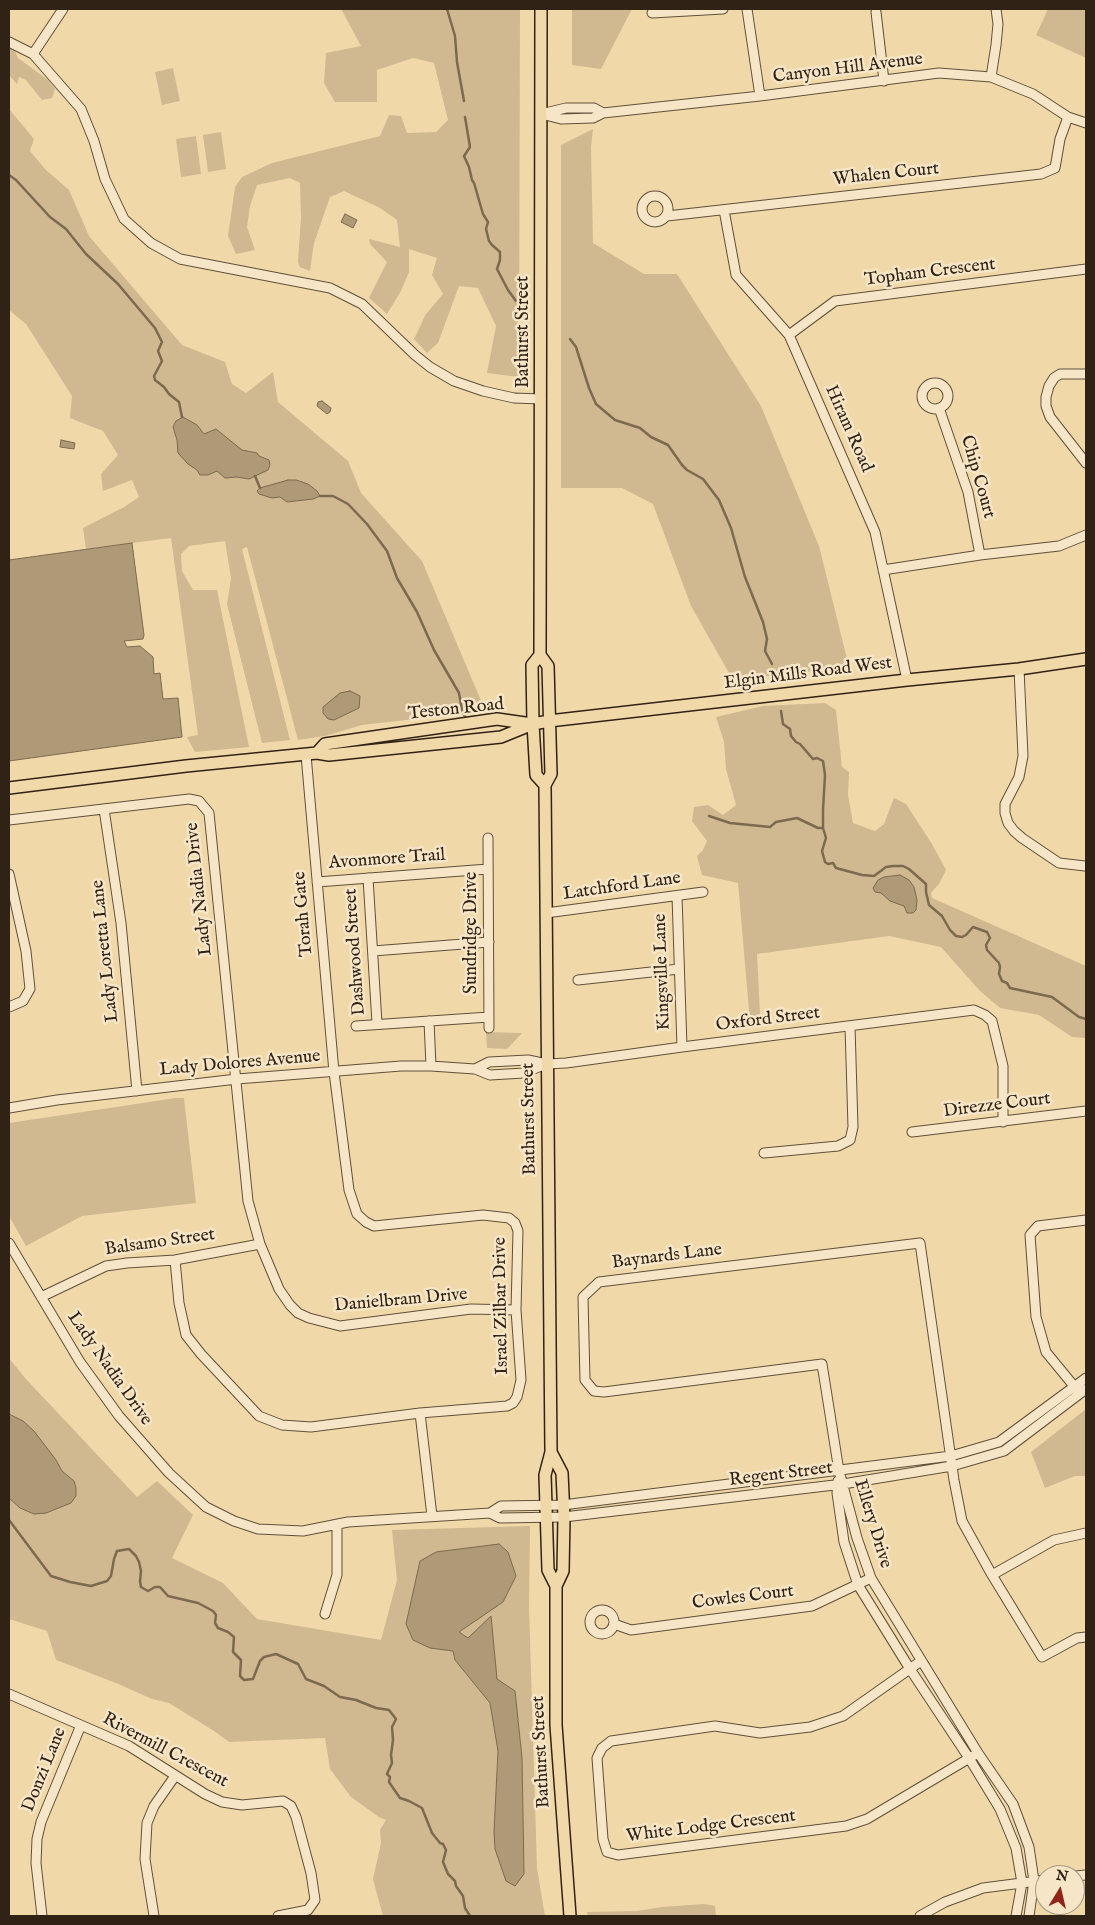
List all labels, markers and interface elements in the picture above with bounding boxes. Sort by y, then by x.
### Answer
street label: Canyon Hill Avenue [772,49,924,89]
street label: Whalen Court [832,159,940,191]
street label: Topham Crescent [863,254,997,292]
street label: Bathurst Street [513,276,535,388]
street label: Hiram Road [819,382,877,476]
street label: Chip Court [955,433,999,521]
street label: Elgin Mills Road West [723,653,893,695]
street label: Teston Road [407,694,505,726]
street label: Lady Nadia Drive [182,821,218,957]
street label: Avonmore Trail [328,845,446,875]
street label: Latchford Lane [562,868,682,906]
street label: Torah Gate [290,870,318,958]
street label: Sundridge Drive [461,872,483,994]
street label: Lady Loretta Lane [88,879,124,1023]
street label: Dashwood Street [341,888,371,1016]
street label: Kingsville Lane [650,913,676,1031]
street label: Oxford Street [715,1003,821,1037]
street label: Lady Dolores Avenue [159,1046,321,1082]
street label: Bathurst Street [518,1063,542,1175]
street label: Direzze Court [942,1089,1052,1123]
street label: Balsamo Street [104,1225,216,1261]
street label: Israel Zilbar Drive [490,1237,514,1375]
street label: Baynards Lane [611,1240,723,1274]
street label: Danielbram Drive [334,1284,468,1318]
street label: Lady Nadia Drive [62,1308,156,1430]
street label: Regent Street [728,1458,834,1492]
street label: Ellery Drive [848,1477,896,1571]
street label: Cowles Court [691,1581,795,1615]
street label: Bathurst Street [528,1695,556,1809]
street label: Rivermill Crescent [98,1709,232,1793]
street label: Donzi Lane [18,1725,72,1815]
street label: White Lodge Crescent [625,1806,797,1848]
north arrow [1035,1865,1085,1915]
text: N [1055,1866,1070,1886]

